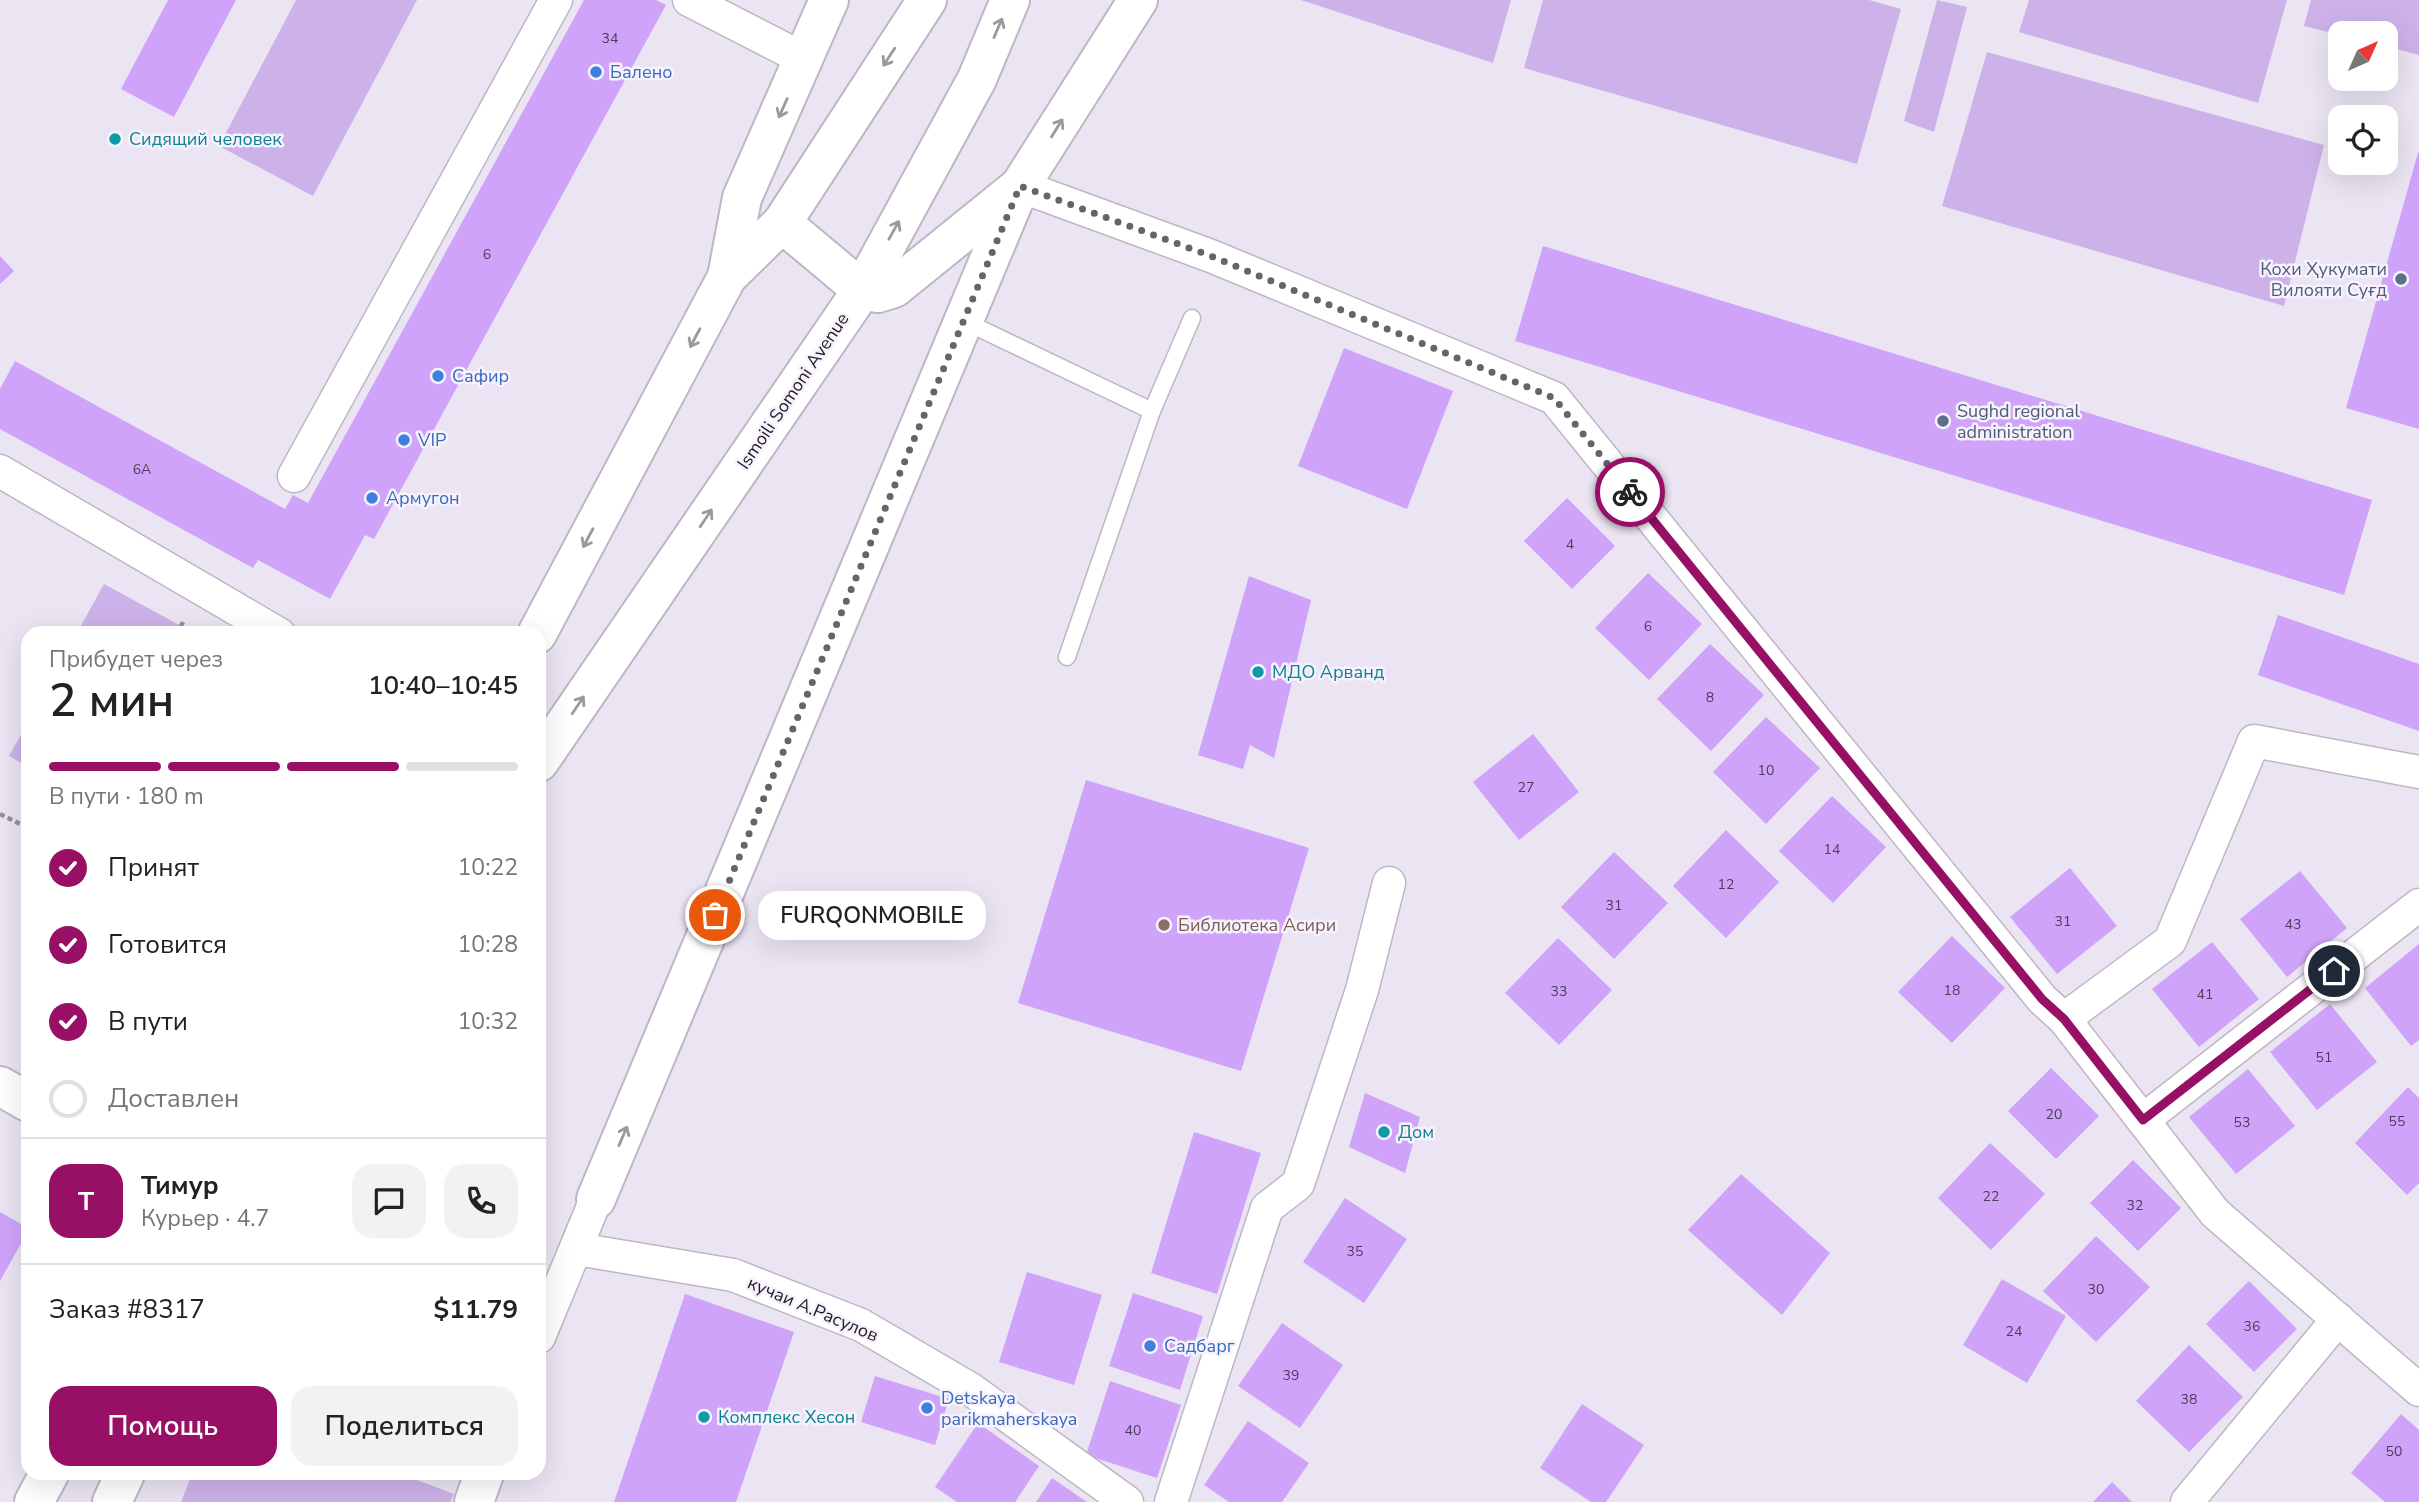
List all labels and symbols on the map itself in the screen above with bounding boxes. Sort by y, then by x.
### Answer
one-way arrow [993,18,1006,40]
north arrow [2328,21,2398,91]
house number: 34 [602,29,618,48]
one-way arrow [882,47,896,67]
place label: Балено [610,60,672,84]
marker: Балено [588,64,604,80]
one-way arrow [776,96,789,118]
one-way arrow [1050,119,1064,139]
place label: Сидящий человек [129,127,282,151]
marker: Сидящий человек [107,131,123,147]
one-way arrow [887,221,901,241]
house number: 6 [483,245,491,264]
place label: Кохи Ҳукумати Вилояти Суғд [2260,257,2387,302]
marker: Кохи Ҳукумати Вилояти Суғд [2393,271,2409,287]
street label: Ismoili Somoni Avenue [732,308,854,474]
one-way arrow [688,327,702,347]
place label: Сафир [452,364,509,388]
marker: Сафир [430,368,446,384]
place label: Sughd regional administration [1957,399,2080,444]
marker: Sughd regional administration [1935,413,1951,429]
place label: VIP [417,428,446,452]
marker: VIP [396,432,412,448]
courier [1595,457,1665,527]
house number: 6А [133,460,151,479]
place label: Армугон [386,486,460,510]
marker: Армугон [364,490,380,506]
one-way arrow [699,509,713,528]
one-way arrow [580,527,594,548]
house number: 4 [1566,535,1574,554]
house number: 6 [1644,617,1652,636]
place label: МДО Арванд [1272,660,1385,684]
marker: МДО Арванд [1250,664,1266,680]
house number: 8 [1706,688,1714,707]
one-way arrow [570,696,585,715]
house number: 10 [1758,761,1774,780]
house number: 27 [1518,778,1534,797]
house number: 14 [1824,840,1840,859]
house number: 12 [1718,875,1734,894]
pin [685,885,745,945]
callout: FURQONMOBILE [757,890,984,940]
house number: 31 [1606,896,1622,915]
house number: 31 [2055,912,2071,931]
place label: Библиотека Асири [1178,913,1336,937]
house number: 43 [2285,915,2301,934]
marker: Библиотека Асири [1156,917,1172,933]
pin [2304,941,2364,1001]
house number: 18 [1944,981,1960,1000]
house number: 33 [1551,982,1567,1001]
house number: 41 [2197,985,2213,1004]
house number: 51 [2316,1048,2332,1067]
house number: 20 [2046,1105,2062,1124]
house number: 55 [2389,1112,2405,1131]
house number: 53 [2234,1113,2250,1132]
place label: Дом [1398,1120,1434,1144]
marker: Дом [1376,1124,1392,1140]
one-way arrow [617,1126,630,1148]
house number: 22 [1983,1187,1999,1206]
house number: 32 [2127,1196,2143,1215]
house number: 35 [1347,1242,1363,1261]
street label: кучаи А.Расулов [744,1271,882,1347]
house number: 30 [2088,1280,2104,1299]
house number: 36 [2244,1317,2260,1336]
house number: 24 [2006,1322,2022,1341]
place label: Садбарг [1164,1334,1235,1358]
marker: Садбарг [1142,1338,1158,1354]
house number: 39 [1283,1366,1299,1385]
place label: Detskaya parikmaherskaya [941,1386,1077,1431]
house number: 38 [2181,1390,2197,1409]
marker: Detskaya parikmaherskaya [919,1400,935,1416]
place label: Комплекс Хесон [718,1405,855,1429]
marker: Комплекс Хесон [696,1409,712,1425]
house number: 40 [1125,1421,1141,1440]
house number: 50 [2386,1442,2402,1461]

